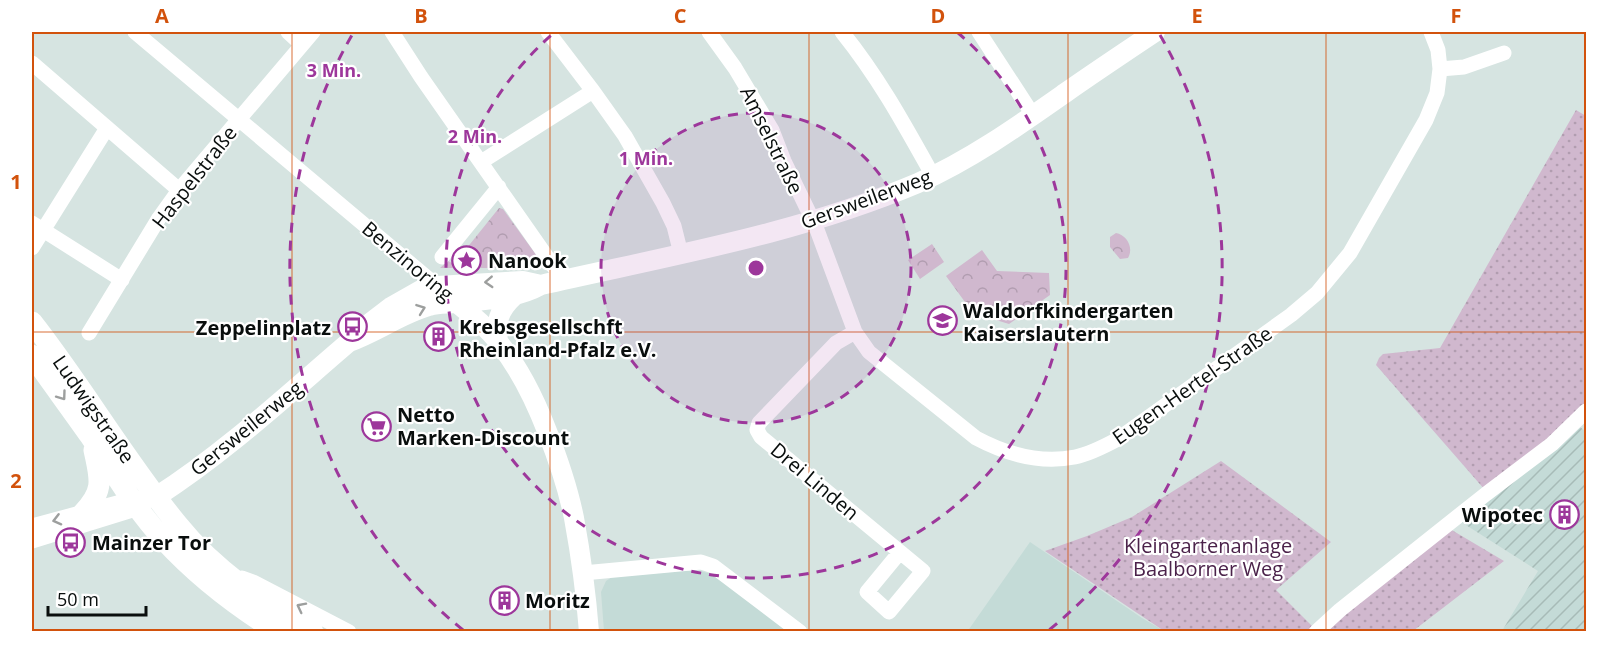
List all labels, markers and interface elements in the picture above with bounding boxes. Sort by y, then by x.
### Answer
text: A [155,2,169,29]
text: B [414,2,428,29]
text: C [674,2,687,29]
text: D [931,2,945,29]
text: E [1191,2,1203,29]
text: F [1451,2,1461,29]
text: 3 Min. [307,58,361,82]
street label: Amselstraße [734,82,810,198]
street label: Haspelstraße [145,120,243,234]
text: 2 Min. [448,124,502,148]
text: 1 Min. [619,146,673,170]
street label: Gersweilerweg [797,163,935,235]
text: 1 [10,168,22,195]
street label: Benzinoring [357,215,459,307]
place icon: Nanook [451,244,483,276]
place label: Nanook [488,247,567,274]
centre of rings [746,258,766,278]
one-way arrow [485,276,494,289]
place label: Waldorfkindergarten Kaiserslautern [963,297,1174,347]
one-way arrow [415,304,426,316]
school or university icon: Waldorfkindergarten Kaiserslautern [926,305,958,337]
bus stop icon: Zeppelinplatz [336,311,368,343]
place label: Krebsgesellschft Rheinland-Pfalz e.V. [459,313,657,363]
place label: Zeppelinplatz [196,314,331,341]
street label: Eugen-Hertel-Straße [1107,320,1277,450]
building icon: Krebsgesellschft Rheinland-Pfalz e.V. [422,321,454,353]
street label: Ludwigstraße [47,350,141,468]
street label: Gersweilerweg [184,374,308,482]
one-way arrow [55,389,66,400]
place label: Netto Marken-Discount [397,401,570,451]
supermarket icon: Netto Marken-Discount [360,410,392,442]
street label: Drei Linden [765,436,865,526]
text: 2 [10,467,22,494]
building icon: Wipotec [1548,498,1580,530]
place label: Wipotec [1462,501,1543,528]
one-way arrow [52,512,62,525]
bus stop icon: Mainzer Tor [55,526,87,558]
place label: Mainzer Tor [92,529,211,556]
park label: Kleingartenanlage Baalborner Weg [1124,532,1292,582]
scale bar [48,579,146,617]
building icon: Moritz [488,584,520,616]
text: 50 m [57,587,99,611]
place label: Moritz [525,587,590,614]
one-way arrow [296,602,307,614]

